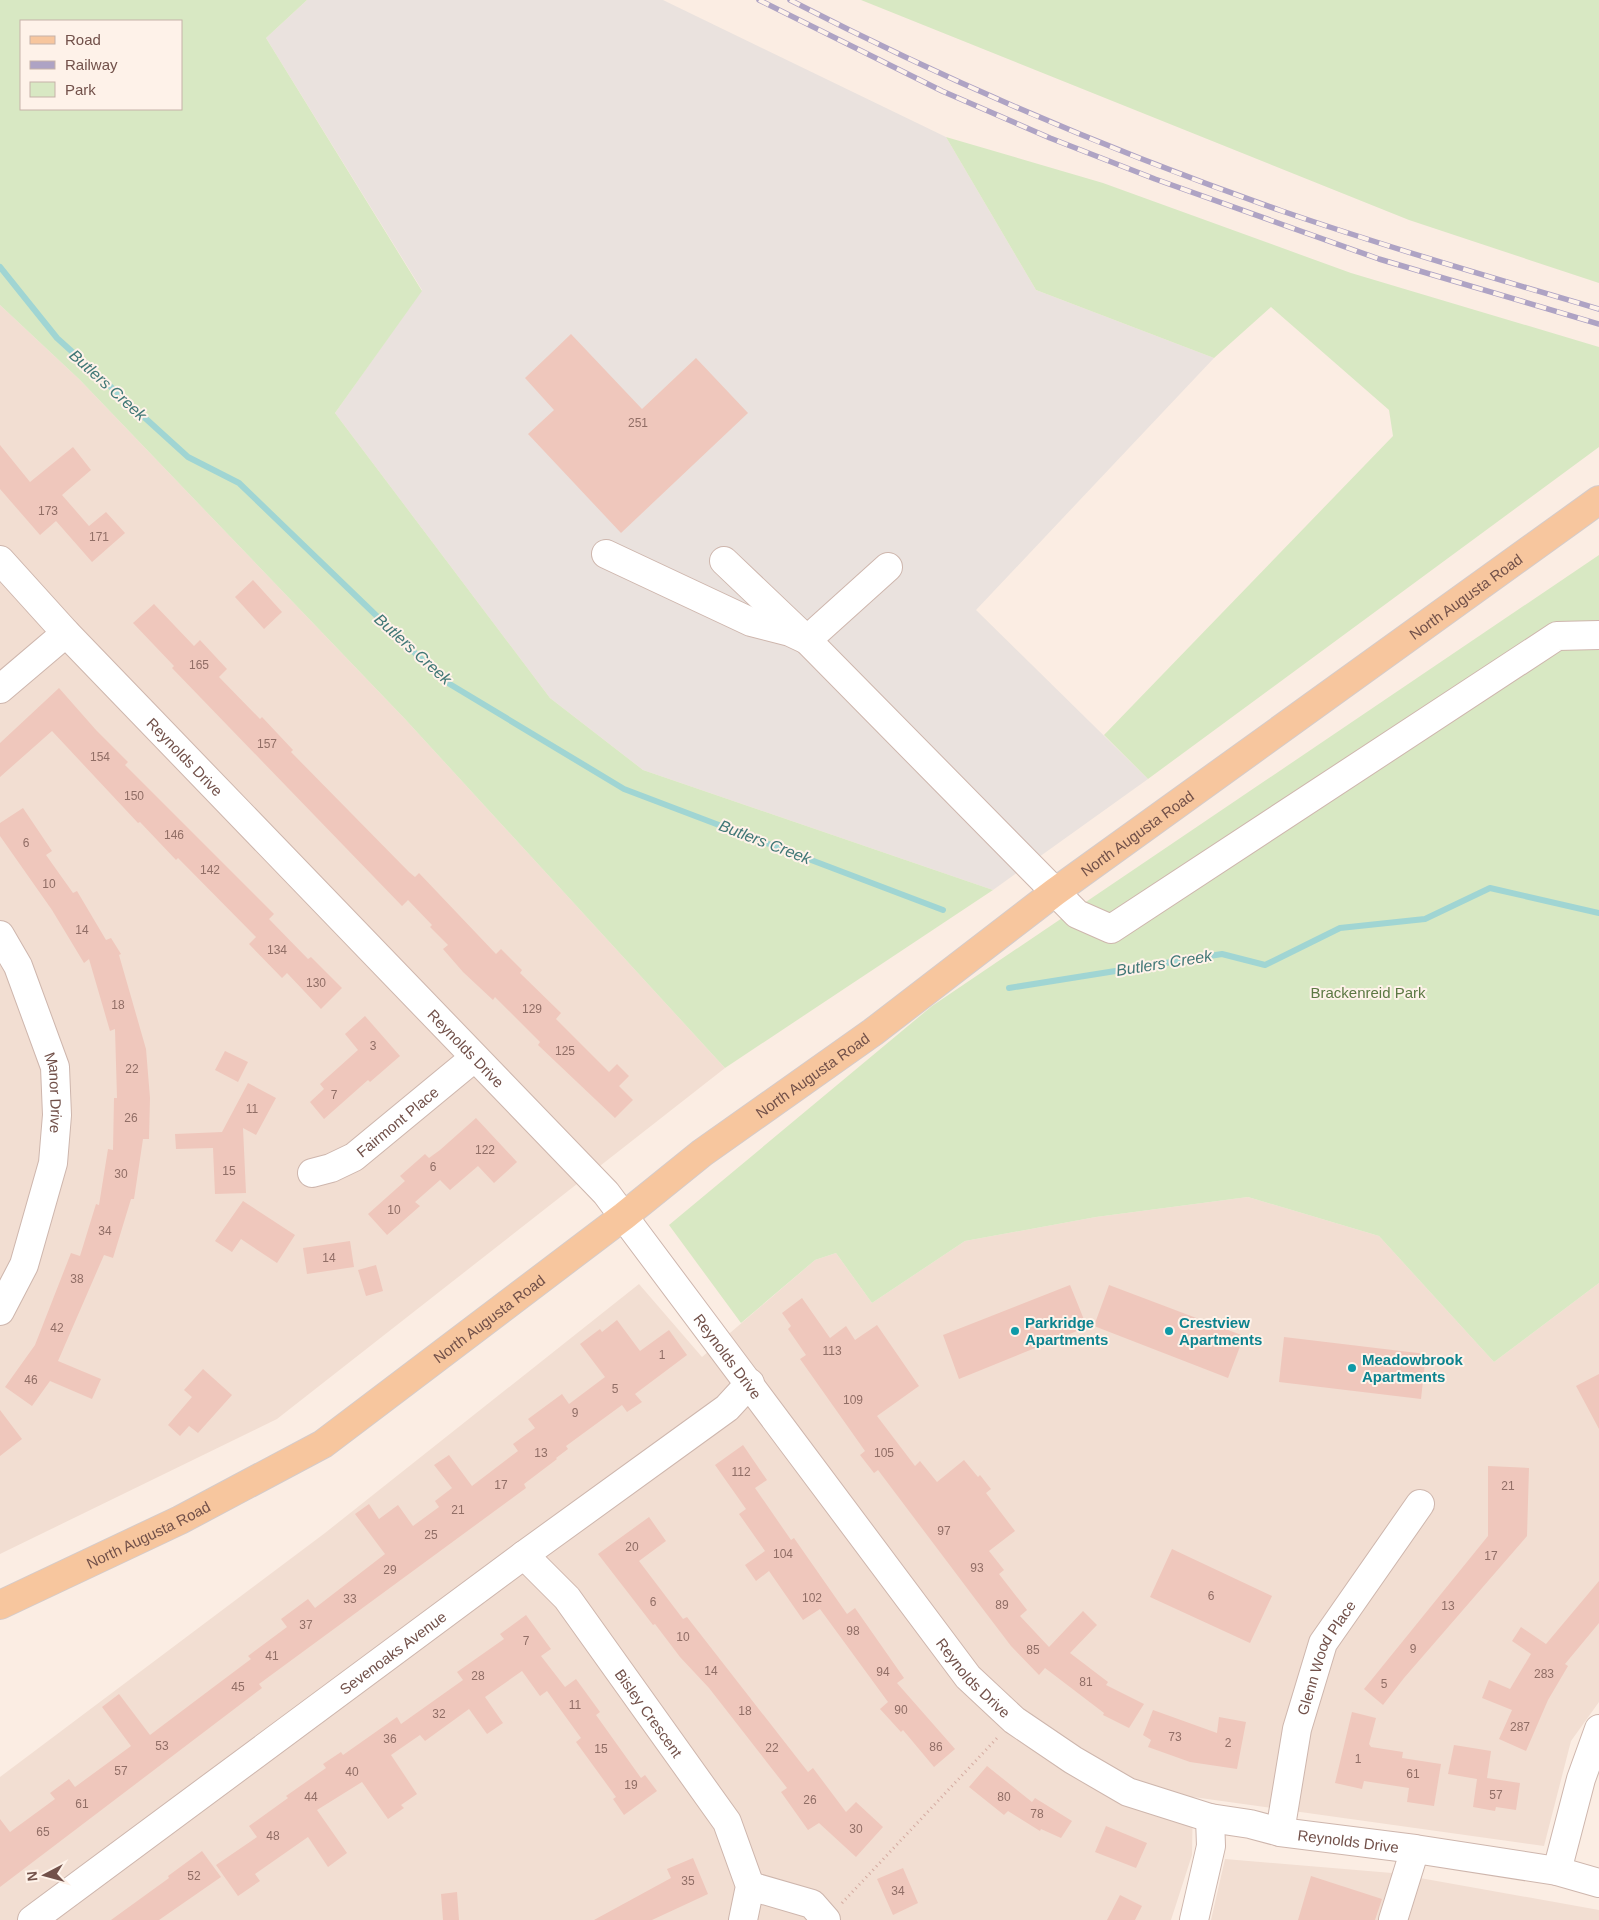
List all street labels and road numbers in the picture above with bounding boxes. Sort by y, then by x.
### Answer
street label: North Augusta Road [1406,550,1525,643]
street label: Reynolds Drive [144,714,227,799]
street label: North Augusta Road [1077,787,1197,879]
street label: Reynolds Drive [425,1006,508,1091]
street label: North Augusta Road [752,1029,872,1121]
street label: Manor Drive [42,1050,66,1134]
street label: Fairmont Place [353,1083,441,1160]
street label: North Augusta Road [430,1271,548,1366]
street label: Reynolds Drive [691,1310,765,1402]
street label: North Augusta Road [84,1497,213,1572]
street label: Glenn Wood Place [1293,1597,1359,1717]
street label: Sevenoaks Avenue [336,1607,449,1697]
street label: Reynolds Drive [933,1635,1014,1721]
street label: Bisley Crescent [612,1666,687,1761]
street label: Reynolds Drive [1297,1826,1400,1855]

